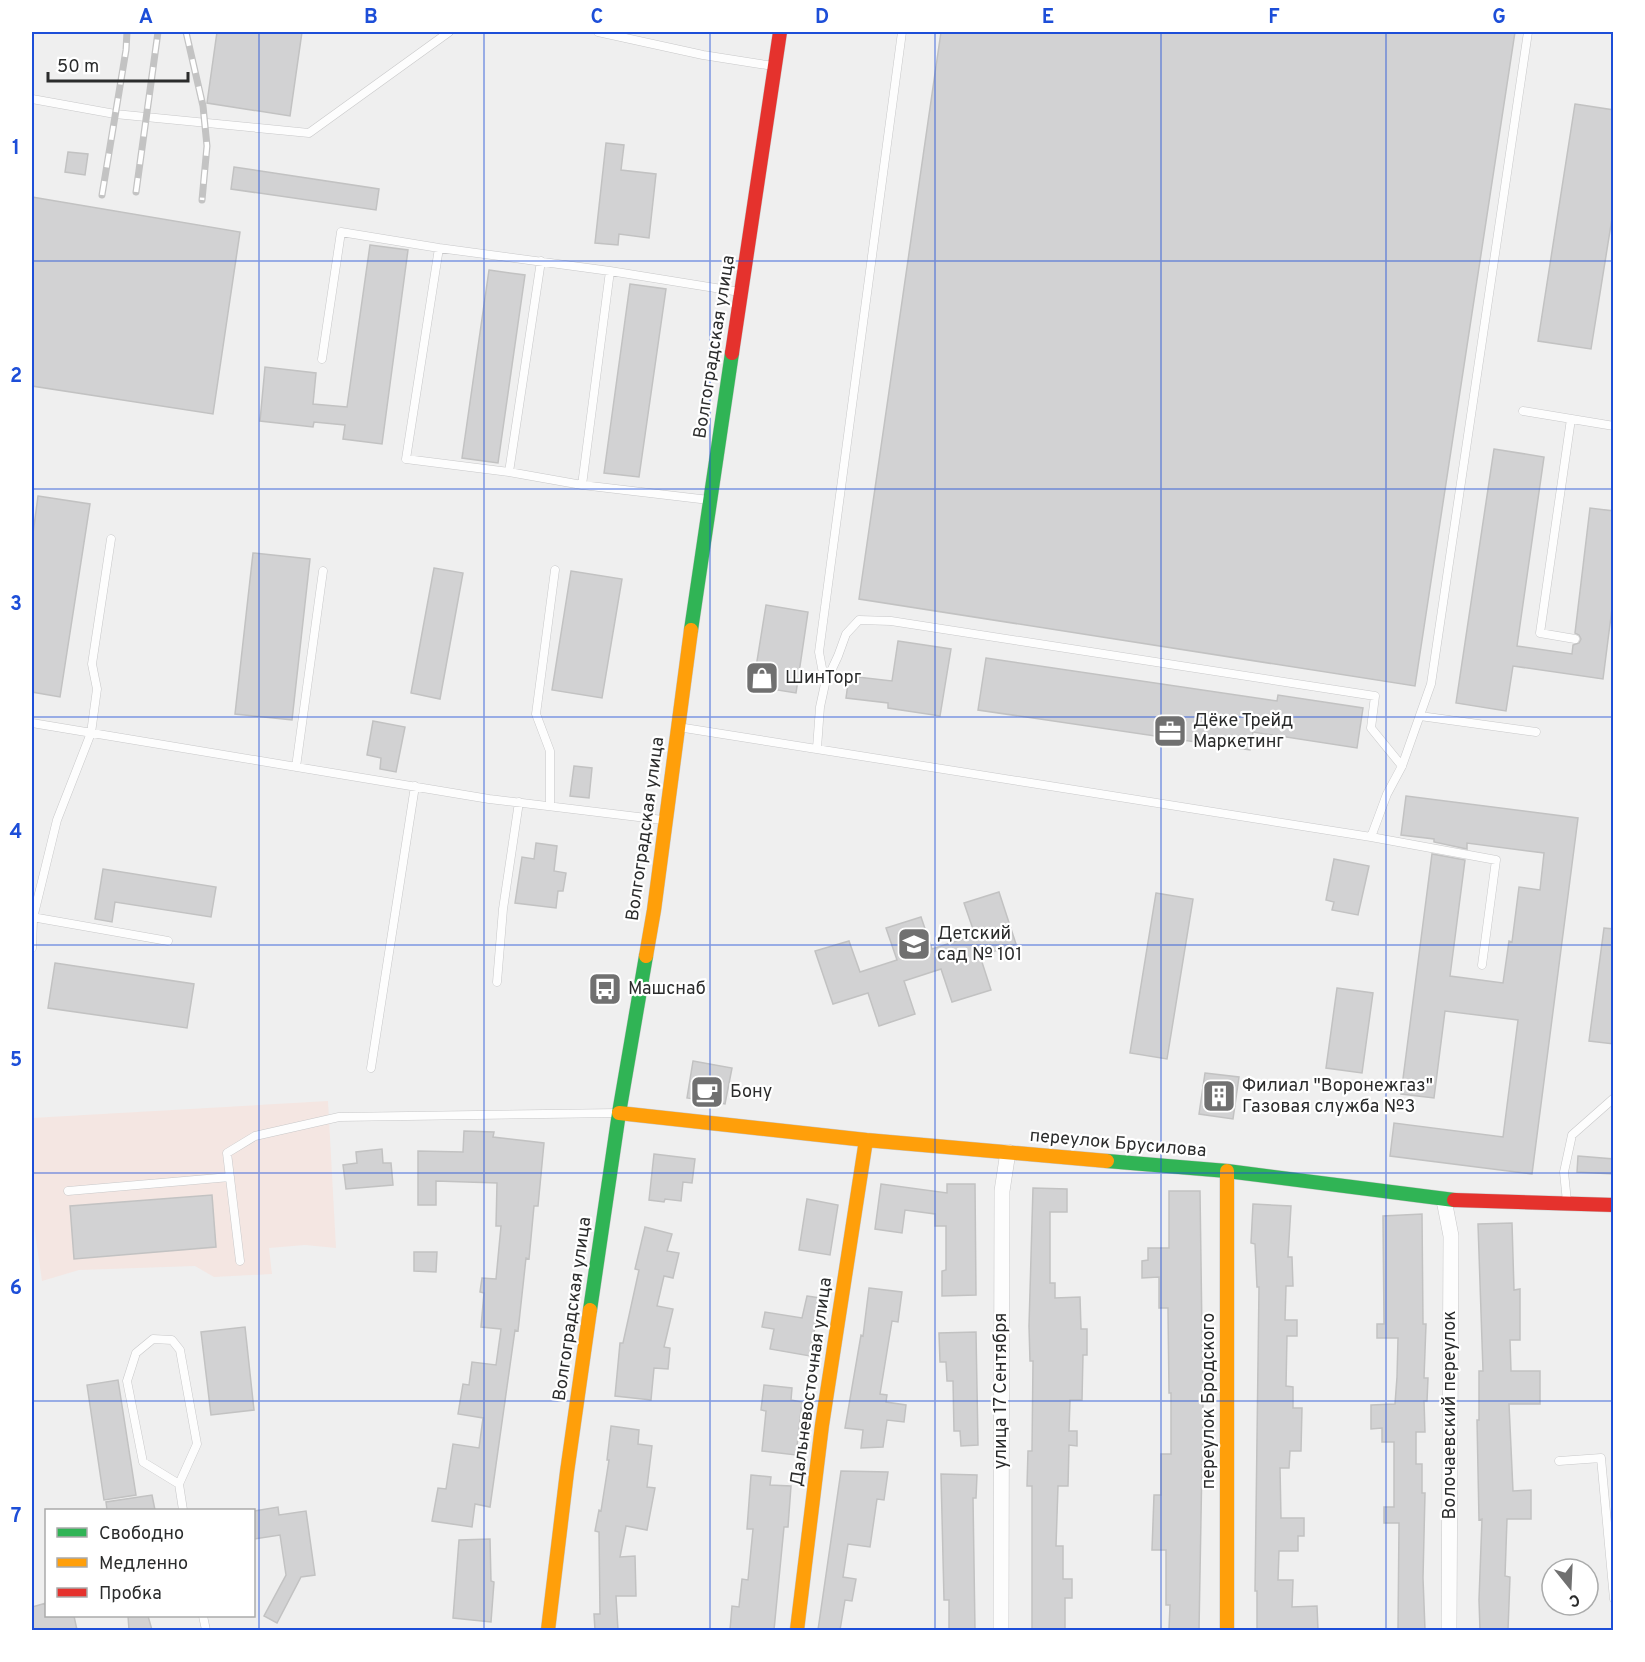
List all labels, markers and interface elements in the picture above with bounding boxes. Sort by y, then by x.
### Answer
text: A [139,5,153,31]
text: B [364,5,378,31]
text: C [591,5,603,31]
text: D [815,5,829,31]
text: E [1042,5,1054,31]
text: F [1268,5,1280,31]
text: G [1492,5,1506,31]
scale bar [48,45,188,83]
text: 50 m [57,56,99,79]
text: 1 [12,136,20,162]
street label: Волгоградская улица [689,254,741,440]
text: 2 [10,364,22,390]
text: 3 [10,592,22,618]
shop icon: ШинТорг [744,660,780,696]
place label: ШинТорг [785,667,862,690]
place label: Дёке Трейд Маркетинг [1193,710,1293,754]
office icon: Дёке Трейд Маркетинг [1152,713,1188,749]
street label: Волгоградская улица [622,736,670,922]
text: 4 [10,820,22,846]
place label: Детский сад № 101 [937,923,1022,967]
school or university icon: Детский сад № 101 [896,926,932,962]
bus stop icon: Машснаб [587,971,623,1007]
place label: Машснаб [628,978,706,1001]
text: 5 [10,1048,22,1074]
cafe icon: Бону [689,1074,725,1110]
place label: Филиал "Воронежгаз" Газовая служба №3 [1242,1075,1433,1119]
building icon: Филиал "Воронежгаз" Газовая служба №3 [1201,1078,1237,1114]
place label: Бону [730,1081,772,1104]
street label: переулок Брусилова [1029,1125,1207,1163]
street label: Волгоградская улица [549,1216,597,1402]
text: 6 [10,1276,22,1302]
street label: Дальневосточная улица [786,1276,838,1488]
street label: Волочаевский переулок [1439,1310,1462,1520]
street label: улица 17 Сентября [990,1313,1013,1469]
street label: переулок Бродского [1198,1313,1221,1489]
text: 7 [11,1504,21,1530]
legend [45,1509,255,1617]
text: Свободно [99,1523,184,1546]
text: Медленно [99,1553,188,1576]
north arrow [1540,1557,1600,1617]
text: Пробка [99,1583,162,1606]
text: С [1566,1588,1582,1610]

